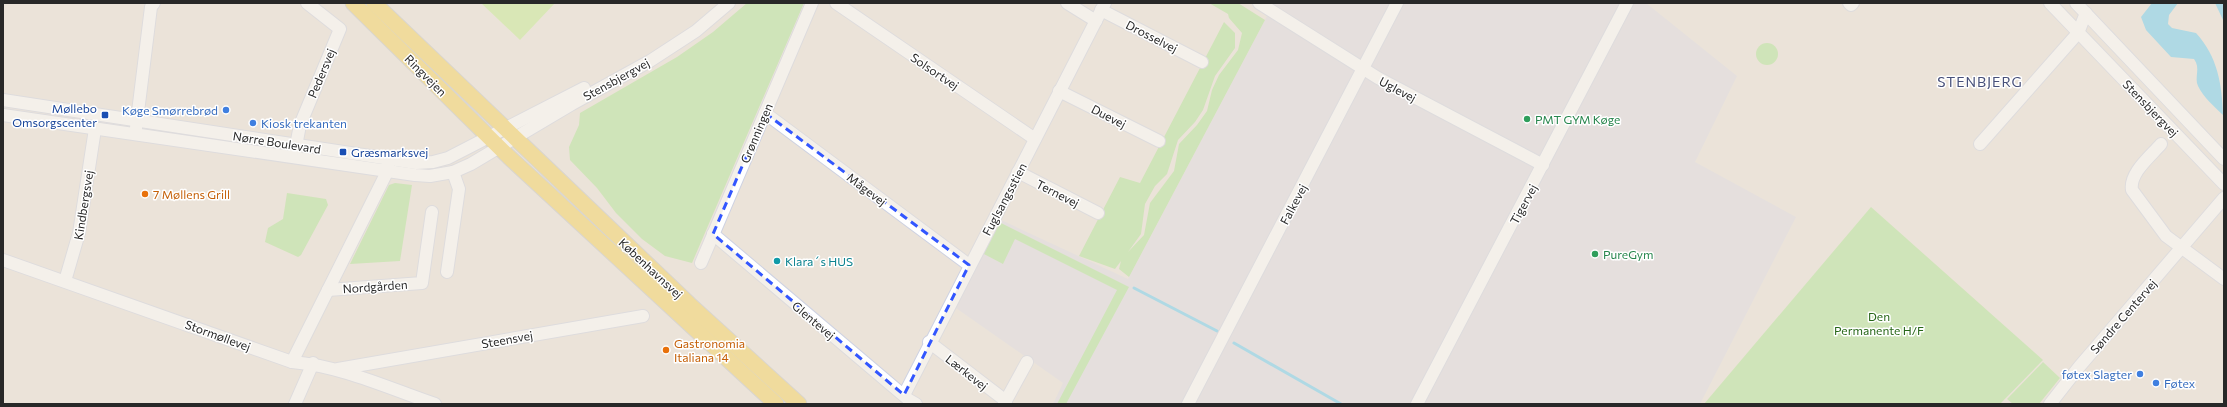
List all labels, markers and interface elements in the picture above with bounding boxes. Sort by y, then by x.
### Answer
street label: Drosselvej [1124,17,1180,55]
street label: Pedersvej [304,46,338,100]
street label: Solsortvej [908,50,962,92]
street label: Ringvejen [402,51,450,99]
street label: Stensbjergvej [580,55,652,103]
street label: Uglevej [1377,73,1419,105]
district label: STENBJERG [1937,73,2023,90]
street label: Stensbjergvej [2120,77,2182,139]
place label: Møllebo Omsorgscenter [12,101,97,129]
street label: Grønningen [737,101,775,165]
street label: Duevej [1089,101,1129,131]
place label: Køge Smørrebrød [122,103,218,117]
marker: Køge Smørrebrød [221,105,231,115]
marker: Møllebo Omsorgscenter [100,110,110,120]
place label: PMT GYM Køge [1535,112,1620,126]
marker: PMT GYM Køge [1522,114,1532,124]
place label: Kiosk trekanten [261,116,347,130]
marker: Kiosk trekanten [248,118,258,128]
street label: Nørre Boulevard [232,128,322,156]
place label: Græsmarksvej [351,145,428,159]
marker: Græsmarksvej [338,147,348,157]
street label: Fuglsangsstien [979,160,1029,238]
street label: Kindbergsvej [71,169,95,241]
street label: Mågevej [845,170,889,208]
street label: Ternevej [1034,176,1082,210]
street label: Falkevej [1277,181,1309,227]
street label: Tigervej [1507,181,1539,227]
place label: 7 Møllens Grill [153,187,230,201]
marker: 7 Møllens Grill [140,189,150,199]
street label: Københavnsvej [616,235,686,301]
place label: PureGym [1603,247,1653,261]
marker: PureGym [1590,249,1600,259]
place label: Klara´s HUS [785,254,853,268]
marker: Klara´s HUS [772,256,782,266]
street label: Søndre Centervej [2087,276,2159,356]
street label: Nordgården [342,277,408,295]
street label: Glentevej [790,298,838,342]
park label: Den Permanente H/F [1834,309,1924,337]
street label: Stormøllevej [183,317,253,353]
street label: Steensvej [480,328,534,350]
place label: Gastronomia Italiana 14 [674,336,745,364]
marker: Gastronomia Italiana 14 [661,345,671,355]
street label: Lærkevej [943,351,991,393]
place label: føtex Slagter [2062,367,2132,381]
marker: føtex Slagter [2135,369,2145,379]
place label: Føtex [2164,376,2196,390]
marker: Føtex [2151,378,2161,388]

